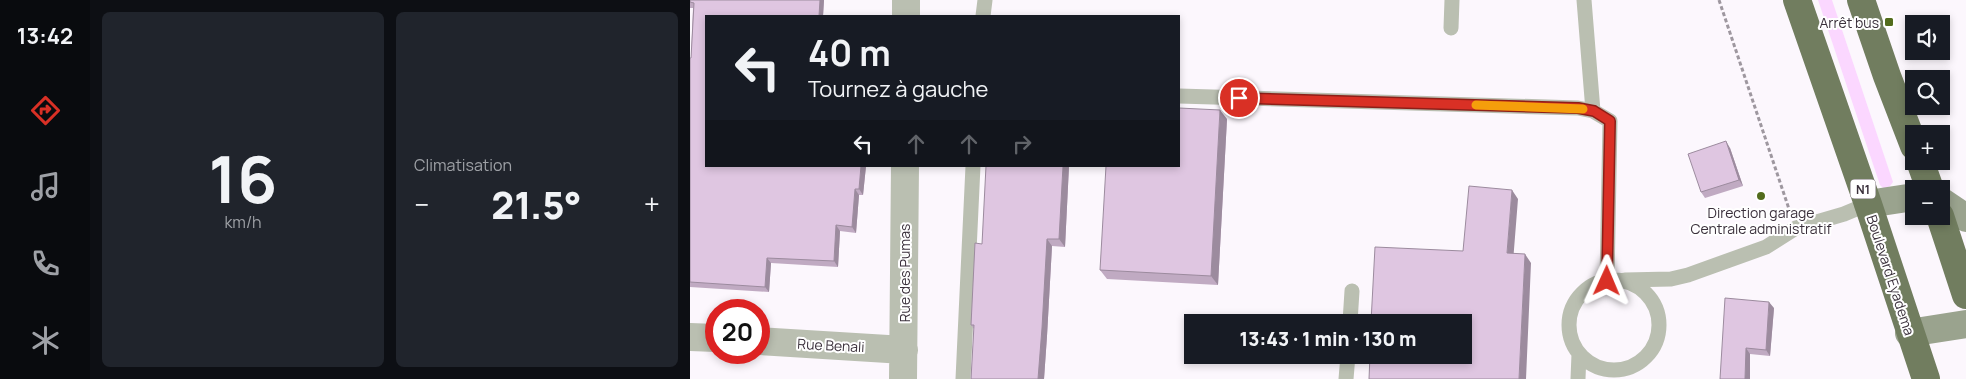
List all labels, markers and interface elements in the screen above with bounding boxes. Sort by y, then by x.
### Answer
place label: Arrêt bus [1819,13,1879,32]
map controls [1905,15,1950,225]
button: sound [1905,15,1950,60]
marker: Arrêt bus [1883,16,1895,28]
text: 13:42 [17,21,73,51]
text: 40 m [808,29,891,77]
icon: left [725,35,790,100]
button: search [1905,70,1950,115]
text: Tournez à gauche [808,74,988,104]
pin [1218,77,1260,119]
icon: arrive [1225,84,1253,112]
icon: directions [28,93,63,128]
button: + [1905,125,1950,170]
icon: left [849,130,877,158]
icon: ahead [902,130,930,158]
icon: ahead [955,130,983,158]
icon: right [1008,130,1036,158]
text: 16 [209,134,277,223]
text: Climatisation [414,154,512,176]
icon: music [28,169,63,204]
text: 21.5° [491,178,582,230]
road number: N1 [1850,180,1876,198]
button: − [1905,180,1950,225]
text: − [414,185,429,223]
text: + [644,185,660,223]
marker: Direction garage Centrale administratif [1755,190,1767,202]
place label: Direction garage Centrale administratif [1691,203,1831,238]
text: km/h [224,211,262,233]
street label: Boulevard Eyadema [1863,212,1919,338]
street label: Rue des Pumas [895,224,914,322]
icon: phone [28,246,63,281]
position arrow [1580,254,1632,306]
speed limit sign: 20 [705,299,770,364]
icon: climate [28,323,63,358]
text: 13:43 · 1 min · 130 m [1240,326,1416,352]
street label: Rue Benali [797,334,865,356]

